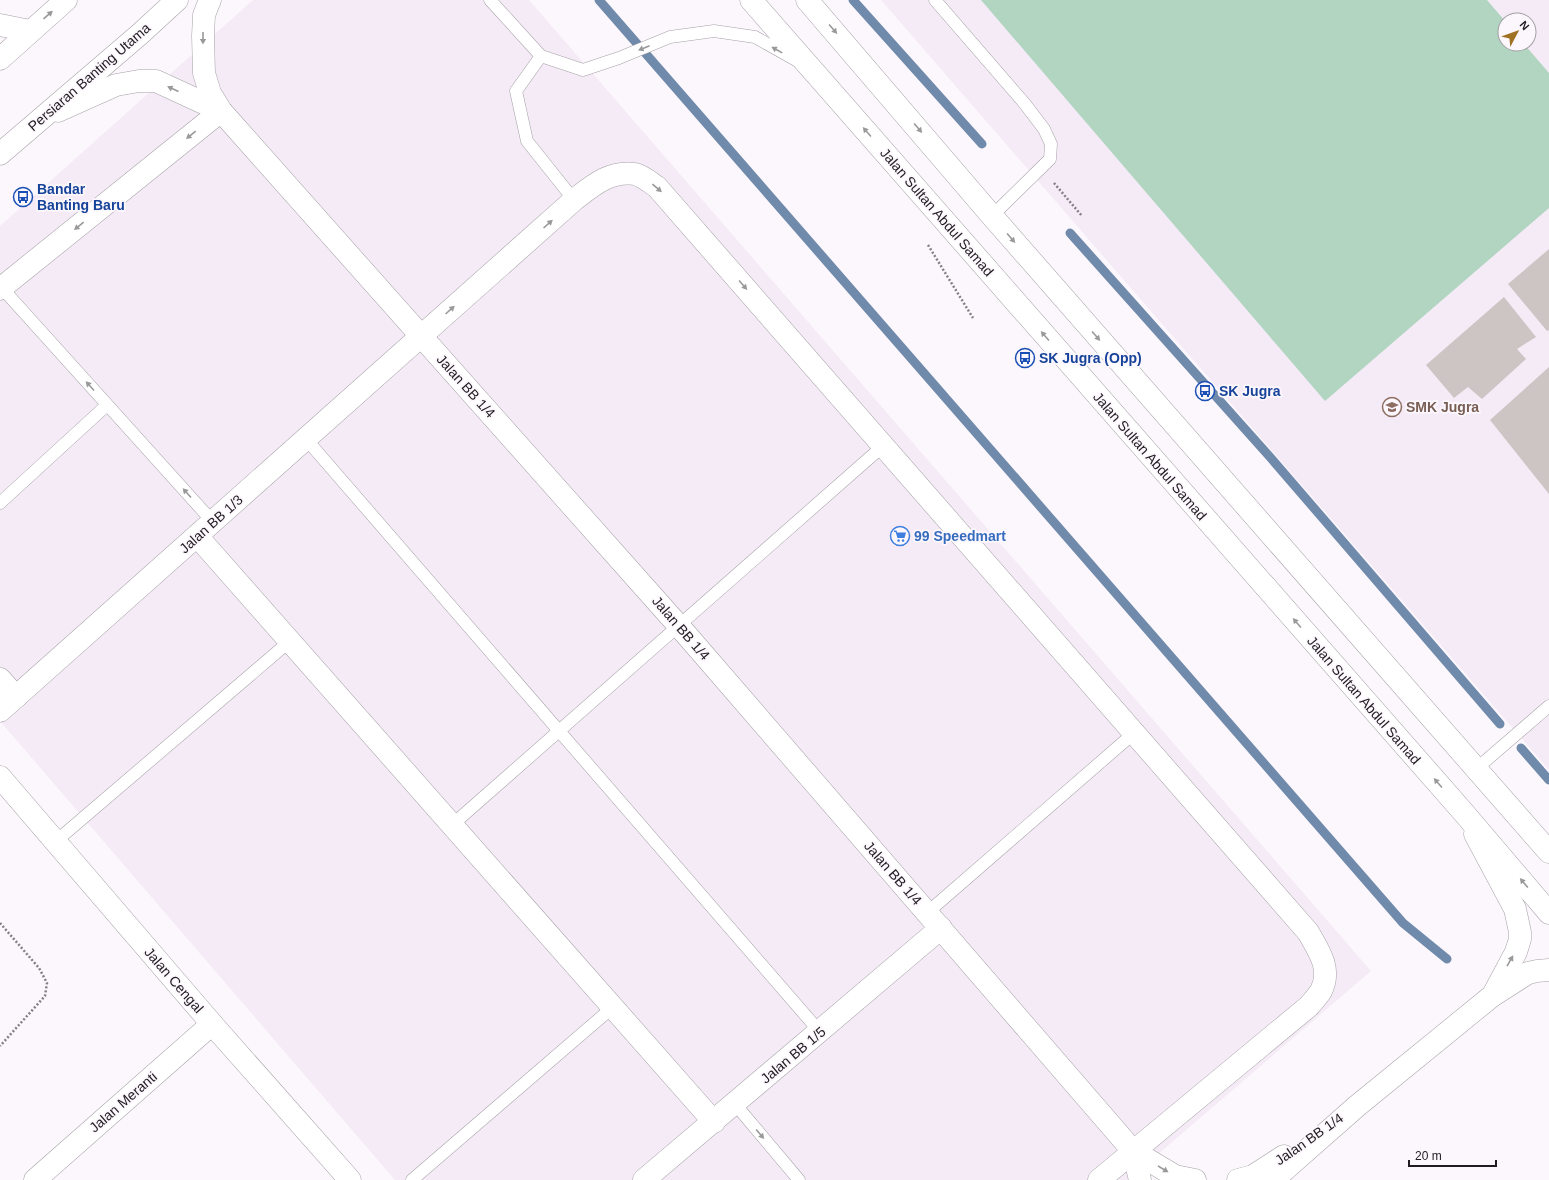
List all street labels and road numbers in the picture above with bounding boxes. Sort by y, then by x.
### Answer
street label: Persiaran Banting Utama [25,20,153,134]
street label: Jalan Sultan Abdul Samad [877,145,997,279]
street label: Jalan BB 1/4 [433,351,499,421]
street label: Jalan Sultan Abdul Samad [1090,389,1210,523]
street label: Jalan BB 1/3 [176,491,246,557]
street label: Jalan BB 1/4 [649,593,713,663]
street label: Jalan Sultan Abdul Samad [1304,633,1424,767]
street label: Jalan BB 1/4 [861,838,925,908]
street label: Jalan Cengal [141,944,207,1016]
street label: Jalan BB 1/5 [757,1023,829,1087]
street label: Jalan Meranti [86,1068,160,1136]
street label: Jalan BB 1/4 [1272,1110,1346,1168]

